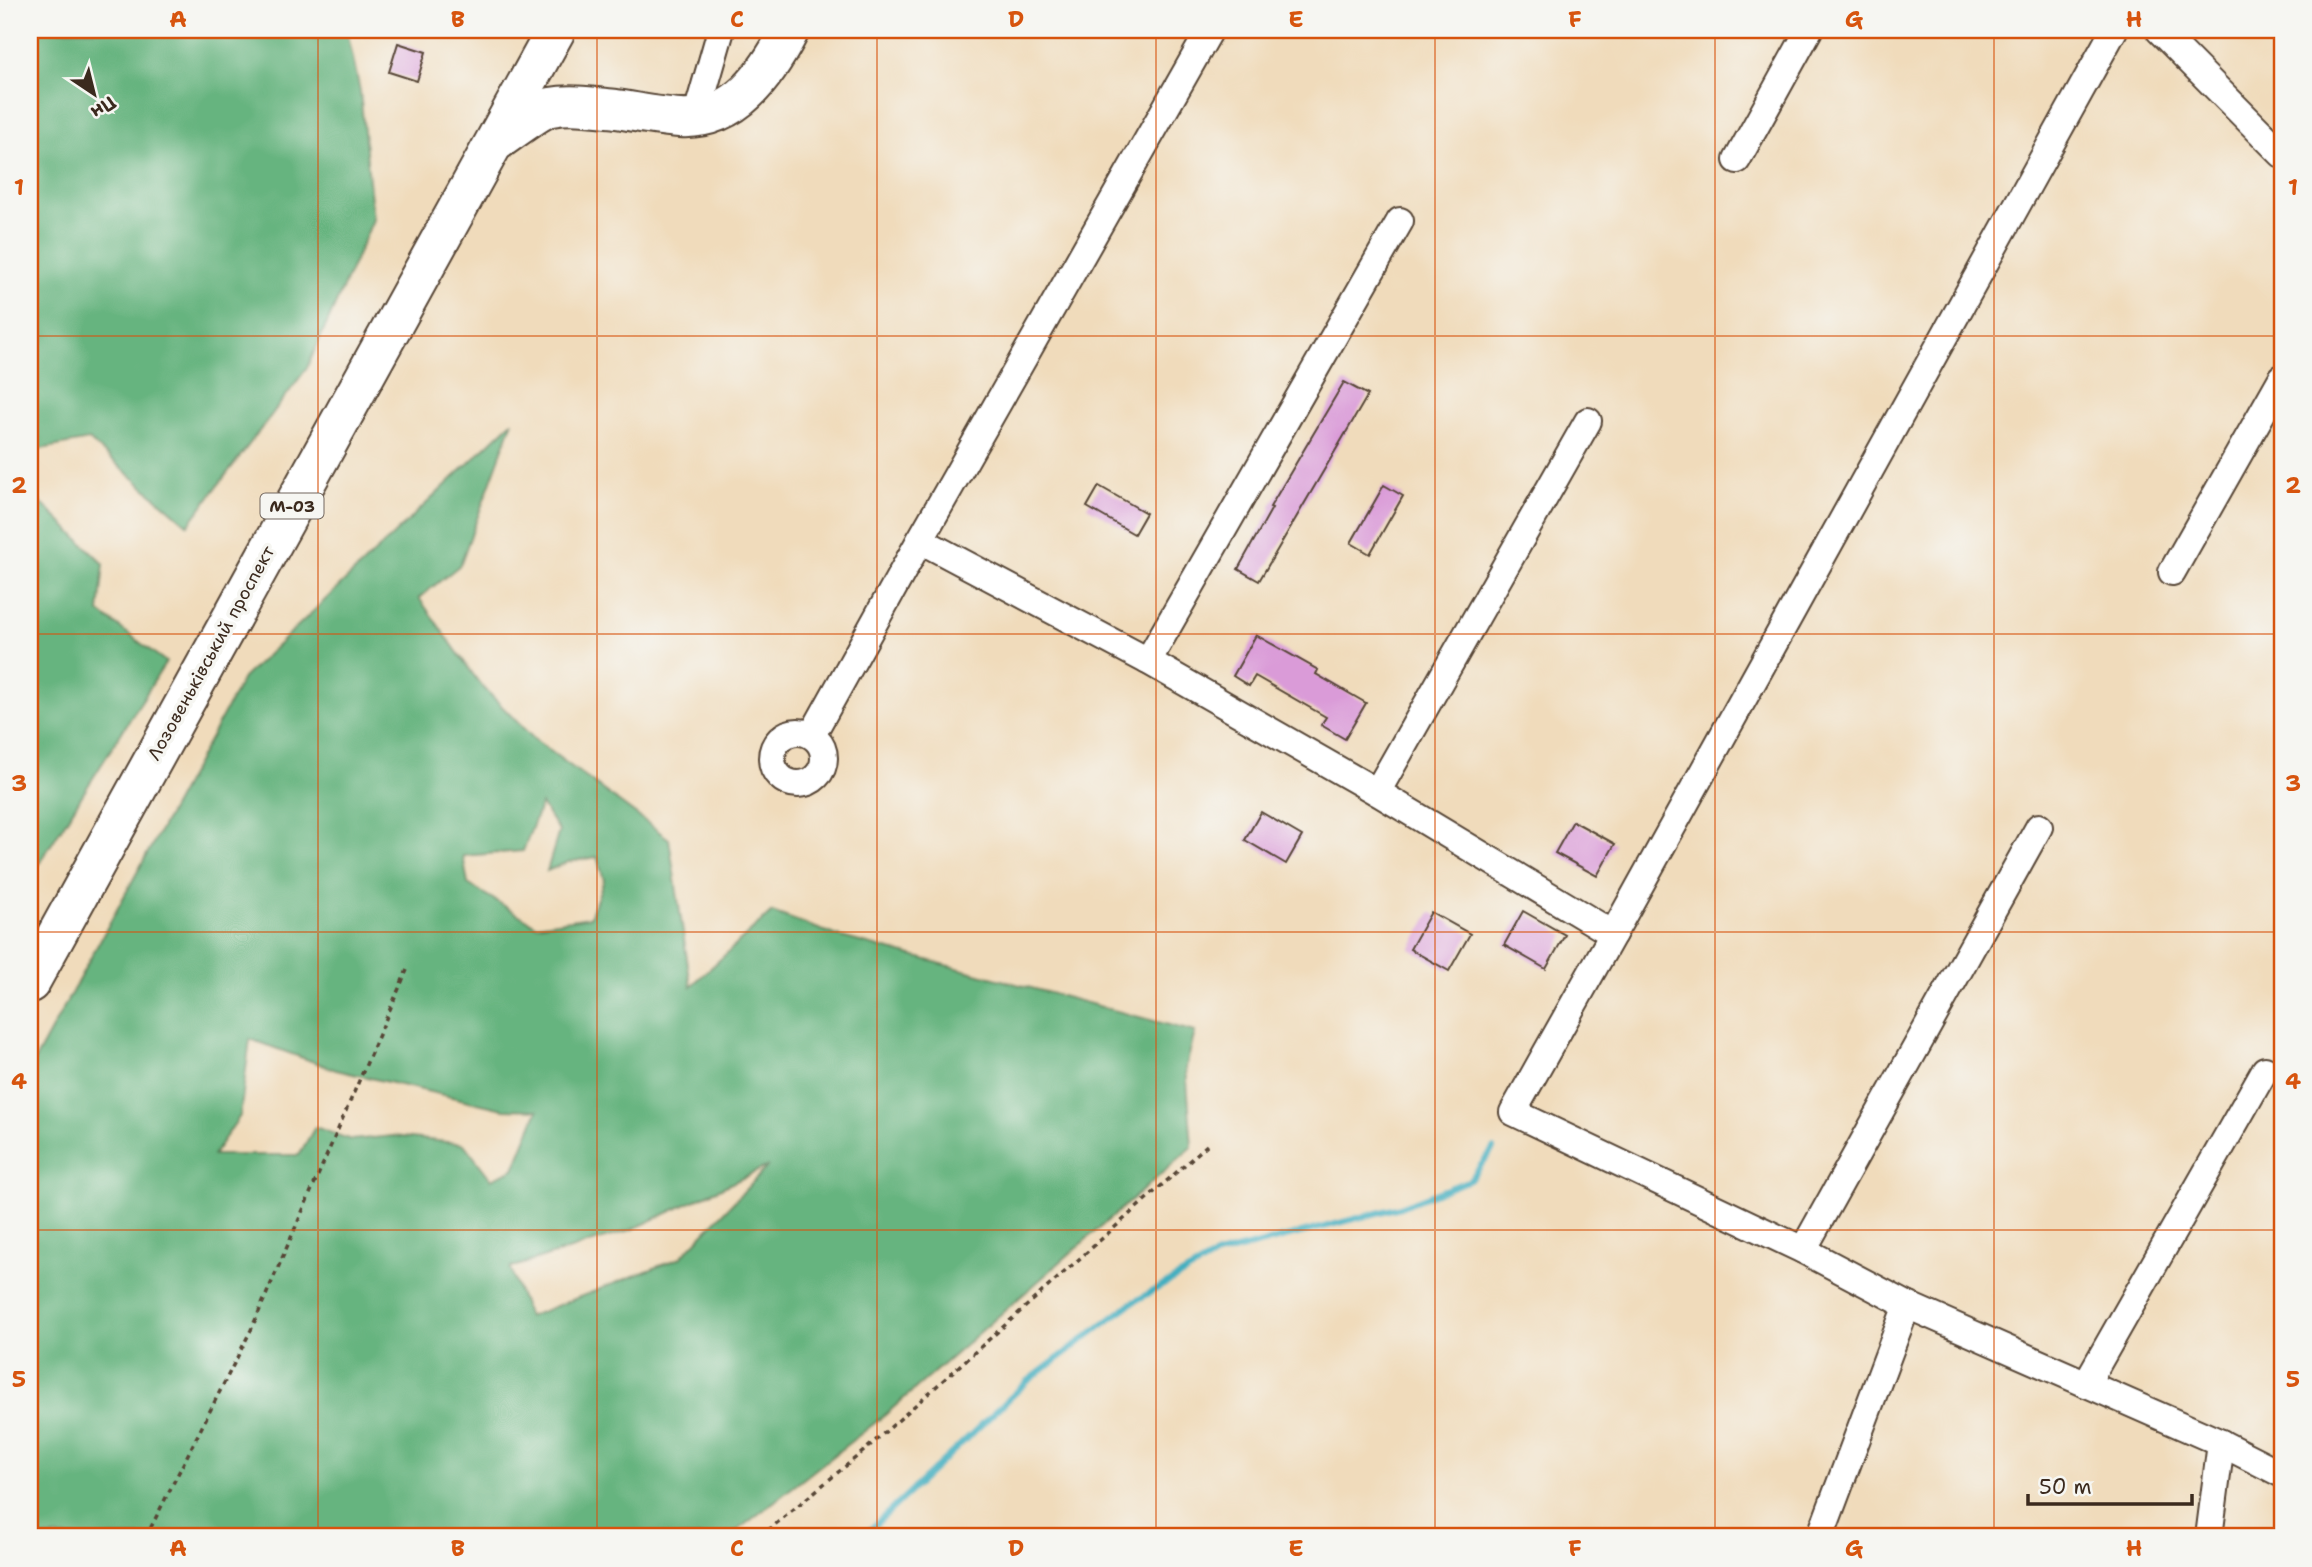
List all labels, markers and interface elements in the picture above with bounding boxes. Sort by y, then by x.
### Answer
text: A [169,4,187,34]
text: B [451,4,465,34]
text: C [730,4,744,34]
text: D [1008,4,1024,34]
text: E [1288,4,1304,34]
text: F [1568,4,1582,34]
text: G [1845,4,1864,34]
text: H [2126,4,2142,34]
north arrow [60,60,130,130]
text: Пн [86,90,121,125]
text: 1 [14,172,24,202]
text: 1 [2288,172,2298,202]
text: 2 [11,470,27,500]
text: 2 [2285,470,2301,500]
road number: М-03 [260,494,324,519]
street label: Лозовеньківський проспект [142,541,281,765]
text: 3 [11,768,27,798]
text: 3 [2285,768,2301,798]
text: 4 [11,1066,27,1096]
text: 4 [2285,1066,2301,1096]
text: 5 [12,1364,26,1394]
text: 5 [2286,1364,2300,1394]
scale bar [2028,1462,2193,1506]
text: 50 m [2039,1473,2092,1501]
text: A [169,1533,187,1563]
text: B [451,1533,465,1563]
text: C [730,1533,744,1563]
text: D [1008,1533,1024,1563]
text: E [1288,1533,1304,1563]
text: F [1568,1533,1582,1563]
text: G [1845,1533,1864,1563]
text: H [2126,1533,2142,1563]

